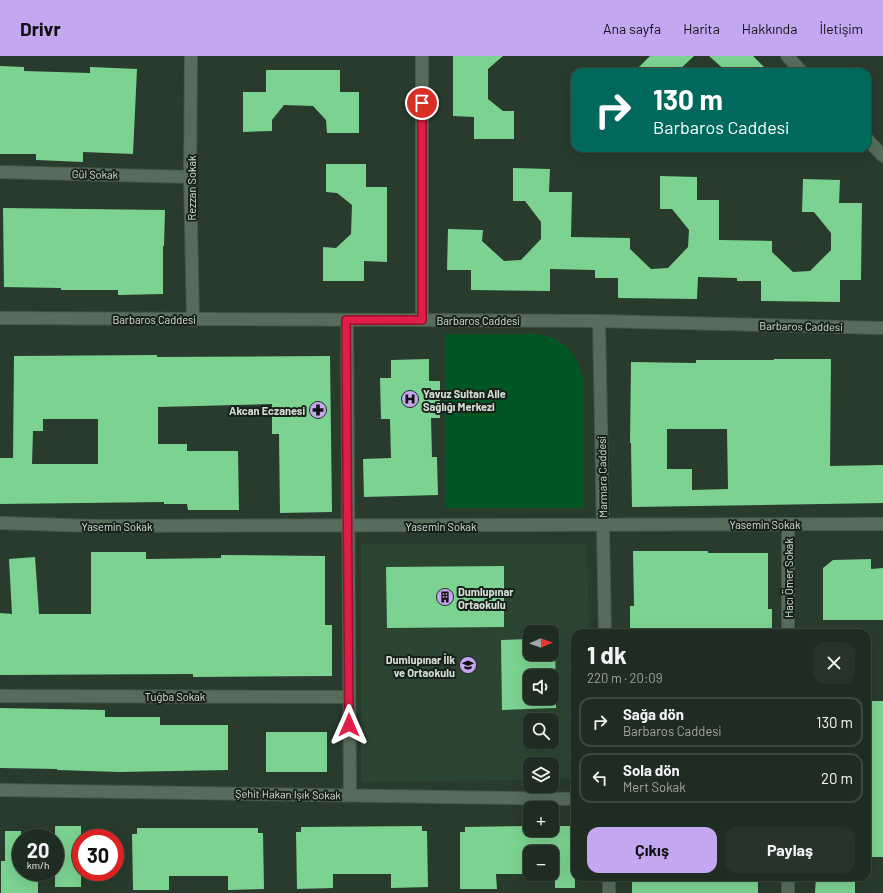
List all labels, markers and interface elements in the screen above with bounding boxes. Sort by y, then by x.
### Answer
text: Drivr [20,17,61,40]
text: Ana sayfa [603,20,661,37]
text: Harita [683,20,720,37]
text: Hakkında [742,20,797,37]
text: İletişim [819,20,863,37]
text: 130 m [653,82,723,116]
icon: right [587,84,639,136]
pin [405,86,439,120]
icon: arrive [411,92,433,114]
text: Barbaros Caddesi [653,116,789,138]
street label: Rezzan Sokak [185,155,198,221]
street label: Gül Sokak [72,167,119,181]
street label: Barbaros Caddesi [112,313,196,326]
street label: Barbaros Caddesi [436,314,520,327]
street label: Barbaros Caddesi [759,319,843,333]
place label: Yavuz Sultan Aile Sağlığı Merkezi [423,387,506,413]
hospital icon: Yavuz Sultan Aile Sağlığı Merkezi [400,389,420,409]
pharmacy icon: Akcan Eczanesi [308,400,328,420]
place label: Akcan Eczanesi [229,404,305,417]
street label: Marmara Caddesi [595,436,609,518]
street label: Yasemin Sokak [729,518,801,531]
street label: Yasemin Sokak [81,520,153,533]
street label: Yasemin Sokak [405,520,477,533]
street label: Hacı Ömer Sokak [781,538,795,618]
place label: Dumlupınar Ortaokulu [458,585,514,611]
building icon: Dumlupınar Ortaokulu [435,587,455,607]
north arrow [523,625,559,661]
map controls [523,625,559,881]
text: 1 dk [587,640,627,669]
button: close [813,642,855,684]
place label: Dumlupınar İlk ve Ortaokulu [386,653,455,679]
school or university icon: Dumlupınar İlk ve Ortaokulu [458,655,478,675]
button: sound [523,669,559,705]
text: 220 m · 20:09 [587,670,662,686]
street label: Tuğba Sokak [145,690,206,703]
position arrow [328,704,370,746]
text: Sağa dön [623,705,684,723]
icon: right [589,711,611,733]
button: search [523,713,559,749]
text: 130 m [816,713,853,731]
text: Barbaros Caddesi [623,723,721,739]
button: layers [523,757,559,793]
text: Sola dön [623,761,680,779]
icon: left [589,767,611,789]
text: 20 m [821,769,853,787]
text: Mert Sokak [623,779,686,795]
street label: Şehit Hakan Işık Sokak [235,787,342,801]
button: + [523,801,559,837]
button: Çıkış [587,827,717,873]
button: Paylaş [725,827,855,873]
speed limit sign: 30 [72,829,124,881]
text: 20 [27,838,49,862]
button: − [523,845,559,881]
text: km/h [27,859,49,871]

